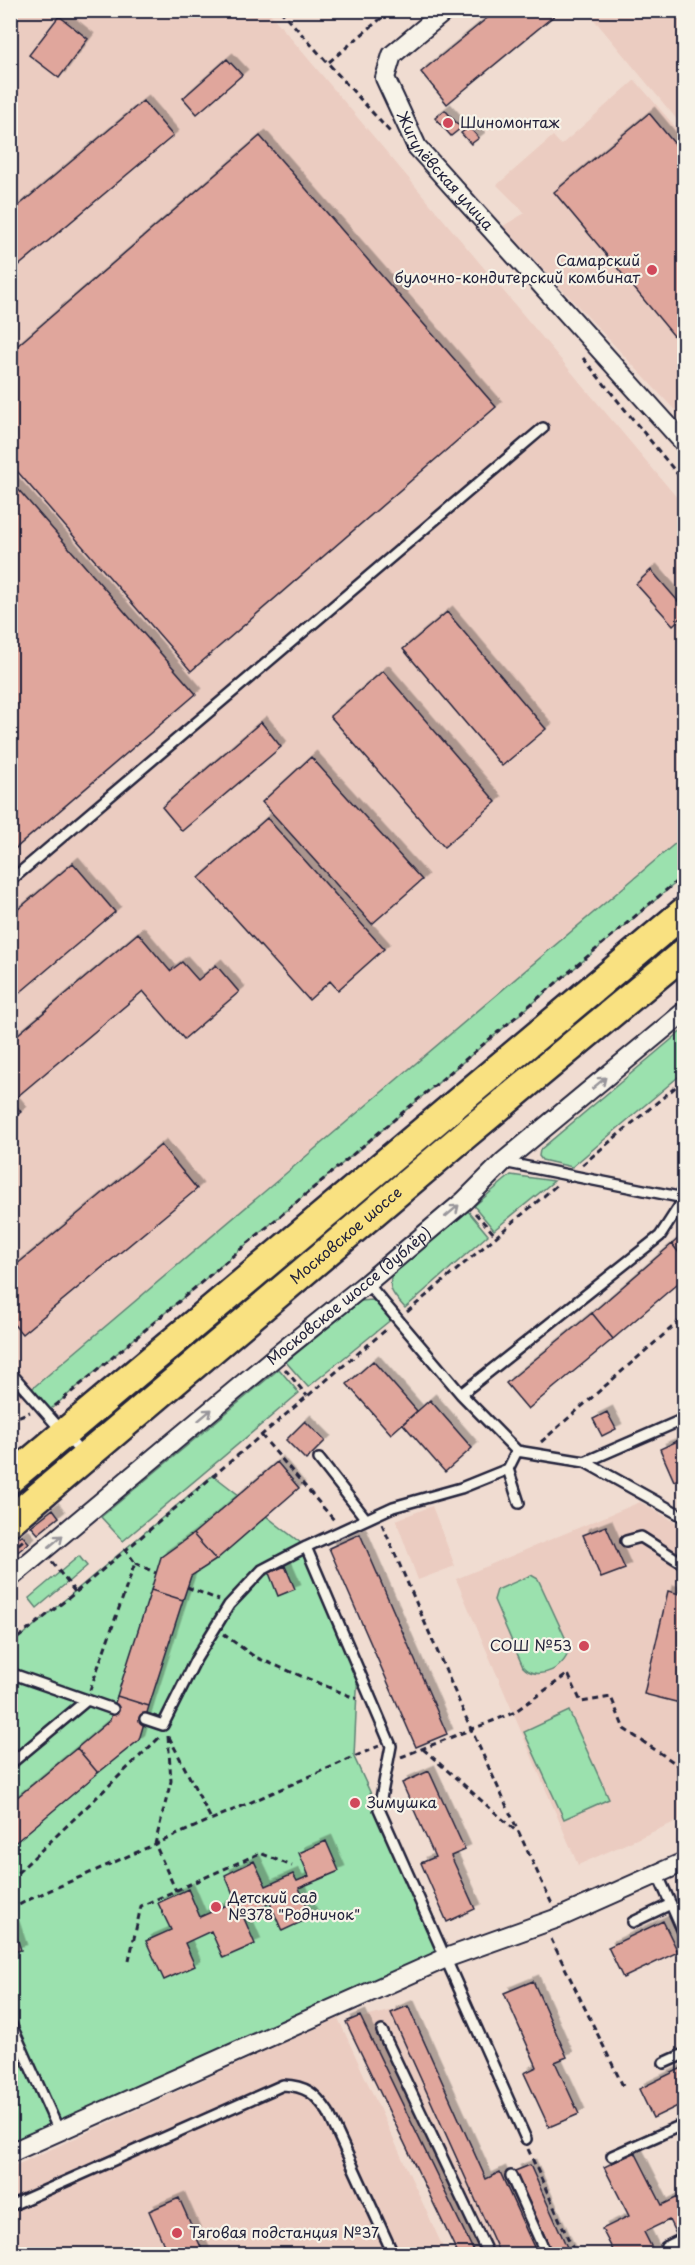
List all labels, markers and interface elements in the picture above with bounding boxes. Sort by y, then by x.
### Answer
street label: Жигулёвская улица [392,106,500,235]
place label: Шиномонтаж [460,110,559,133]
marker: Шиномонтаж [441,116,455,130]
place label: Самарский булочно-кондитерский комбинат [395,248,641,288]
marker: Самарский булочно-кондитерский комбинат [645,263,659,277]
one-way arrow [591,1076,607,1089]
street label: Московское шоссе [284,1180,406,1289]
one-way arrow [444,1204,459,1218]
street label: Московское шоссе (дублёр) [261,1220,436,1370]
one-way arrow [197,1409,213,1422]
one-way arrow [48,1534,64,1547]
place label: СОШ №53 [490,1633,572,1656]
marker: СОШ №53 [577,1639,591,1653]
place label: Зимушка [367,1790,437,1813]
marker: Зимушка [348,1796,362,1810]
place label: Детский сад №378 "Родничок" [227,1885,360,1925]
marker: Детский сад №378 "Родничок" [209,1900,223,1914]
place label: Тяговая подстанция №37 [189,2220,379,2243]
marker: Тяговая подстанция №37 [170,2226,184,2240]

